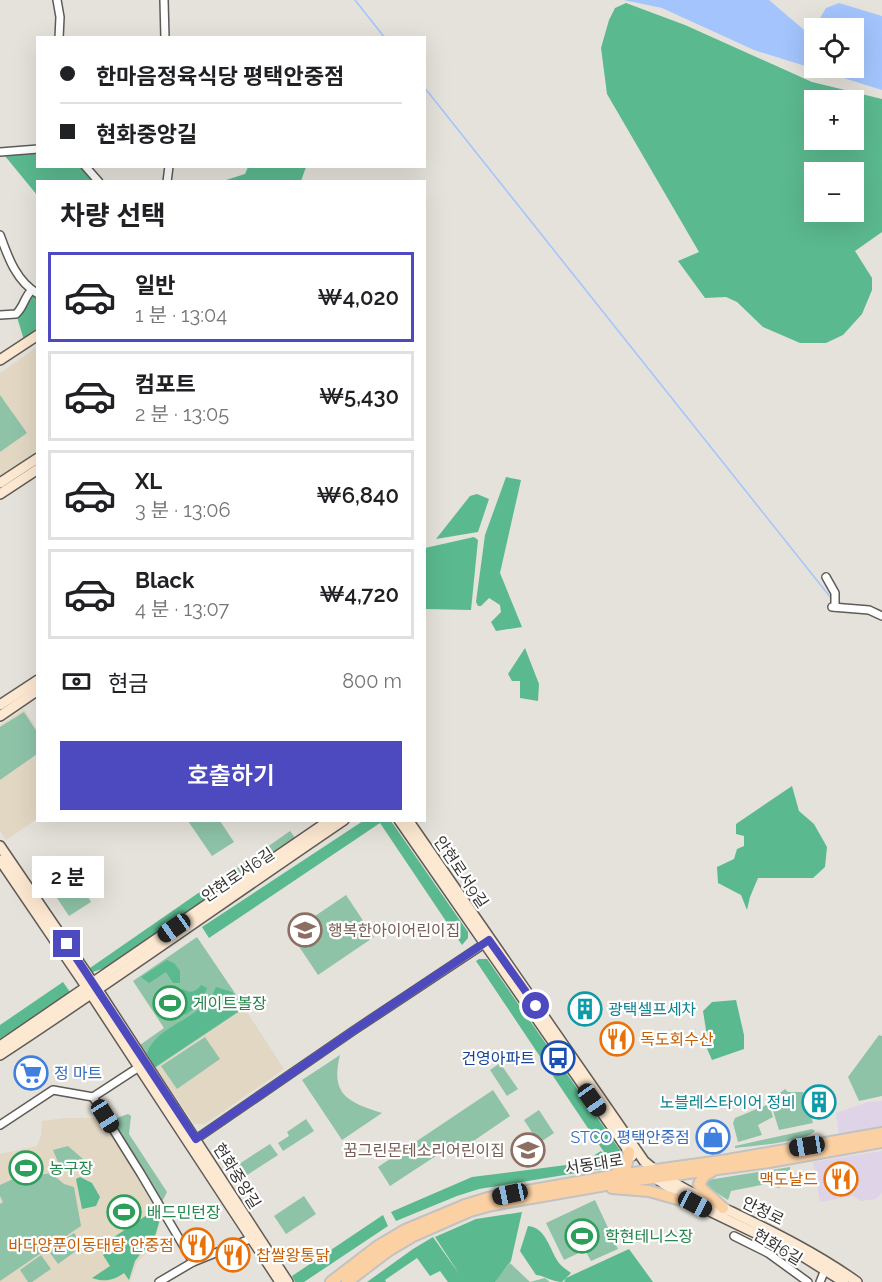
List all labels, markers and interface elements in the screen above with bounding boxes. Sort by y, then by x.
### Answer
map controls [804,18,864,222]
button: locate [804,18,864,78]
text: 한마음정육식당 평택안중점 [96,63,344,89]
button: + [804,90,864,150]
text: 현화중앙길 [96,121,197,147]
button: − [804,162,864,222]
text: 차량 선택 [60,200,166,231]
icon: car [63,270,117,324]
text: 일반 [135,272,175,298]
text: ₩4,020 [317,284,399,310]
text: 1 분 · 13:04 [135,303,227,327]
icon: car [63,369,117,423]
text: 컴포트 [135,371,196,397]
text: ₩5,430 [319,383,399,409]
text: 2 분 · 13:05 [135,402,229,426]
icon: car [63,468,117,522]
text: XL [135,468,162,494]
text: ₩6,840 [316,482,399,508]
text: 3 분 · 13:06 [135,498,230,522]
icon: car [63,567,117,621]
text: Black [135,567,194,593]
text: ₩4,720 [319,581,399,607]
text: 4 분 · 13:07 [135,597,229,621]
icon: cash [60,665,93,698]
text: 800 m [342,669,402,693]
text: 현금 [108,670,148,696]
button: 호출하기 [60,741,402,810]
street label: 안현로서9길 [430,832,492,912]
street label: 안현로서6길 [198,844,278,906]
callout: 2 분 [31,857,103,899]
text: 2 분 [51,865,85,889]
car [154,910,194,946]
school or university icon: 행복한아이어린이집 [287,912,323,948]
place label: 행복한아이어린이집 [328,921,460,940]
route end [53,930,80,957]
sports icon: 게이트볼장 [152,985,188,1021]
building icon: 광택셀프세차 [567,991,603,1027]
route start [522,992,549,1019]
place label: 게이트볼장 [193,994,267,1013]
place label: 광택셀프세차 [608,1000,697,1019]
restaurant icon: 독도회수산 [599,1021,635,1057]
place label: 독도회수산 [640,1030,714,1049]
bus stop icon: 건영아파트 [540,1040,576,1076]
place label: 건영아파트 [461,1049,535,1068]
supermarket icon: 정 마트 [13,1055,49,1091]
place label: 정 마트 [54,1064,102,1083]
car [574,1080,610,1120]
building icon: 노블레스타이어 정비 [801,1084,837,1120]
place label: 노블레스타이어 정비 [659,1093,796,1112]
car [88,1096,122,1136]
shop icon: STCO 평택안중점 [695,1119,731,1155]
place label: STCO 평택안중점 [570,1128,690,1147]
school or university icon: 꿈그린몬테소리어린이집 [510,1132,546,1168]
car [788,1134,826,1158]
street label: 현화중앙길 [209,1140,265,1212]
place label: 꿈그린몬테소리어린이집 [343,1141,505,1160]
sports icon: 농구장 [8,1150,44,1186]
street label: 서동대로 [563,1150,625,1178]
place label: 농구장 [49,1159,93,1178]
restaurant icon: 맥도날드 [823,1161,859,1197]
place label: 맥도날드 [759,1170,818,1189]
car [491,1181,529,1207]
car [675,1188,715,1220]
street label: 안청로 [739,1193,787,1229]
sports icon: 배드민턴장 [106,1194,142,1230]
place label: 배드민턴장 [147,1203,221,1222]
sports icon: 학현테니스장 [564,1218,600,1254]
street label: 현화6길 [750,1225,806,1269]
restaurant icon: 바다양푼이동태탕 안중점 [179,1227,215,1263]
place label: 학현테니스장 [605,1227,694,1246]
place label: 바다양푼이동태탕 안중점 [8,1236,174,1255]
restaurant icon: 찹쌀왕통닭 [215,1237,251,1273]
place label: 찹쌀왕통닭 [256,1246,330,1265]

